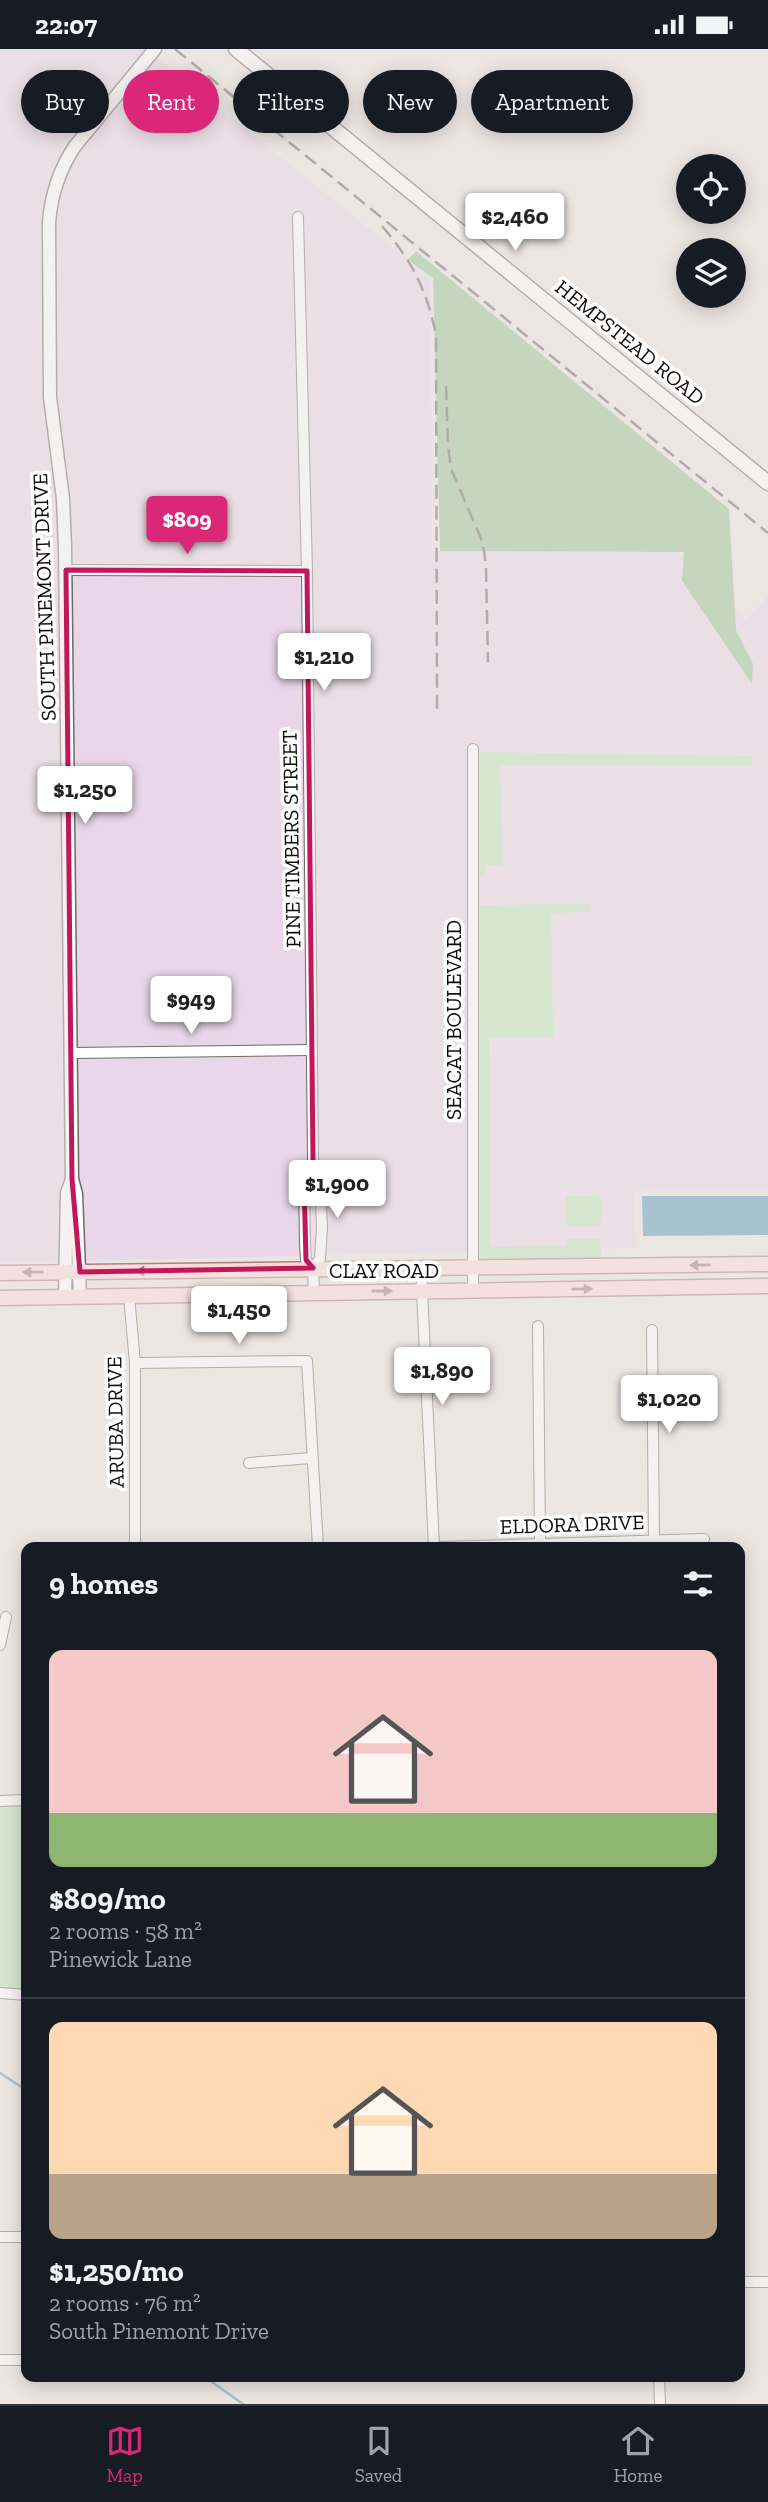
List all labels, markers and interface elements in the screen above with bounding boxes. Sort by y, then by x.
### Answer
text: 22:07 [35,9,97,41]
chip: Buy [21,70,109,133]
chip: Rent [123,70,219,133]
chip: Filters [233,70,349,133]
chip: New [363,70,457,133]
chip: Apartment [471,70,633,133]
map controls [676,154,746,308]
button: locate [676,154,746,224]
pin: $2,460 [458,193,572,253]
text: $2,460 [481,202,549,230]
button: layers [676,238,746,308]
street label: HEMPSTEAD ROAD [550,274,710,410]
street label: SOUTH PINEMONT DRIVE [27,473,61,721]
pin: $809 [146,497,228,556]
text: $809 [162,505,212,533]
pin: $1,210 [267,633,381,693]
text: $1,210 [294,642,354,670]
street label: PINE TIMBERS STREET [277,730,305,948]
pin: $1,250 [28,767,142,826]
text: $1,250 [53,775,117,803]
street label: SEACAT BOULEVARD [441,920,466,1120]
pin: $949 [150,977,232,1036]
text: $949 [166,985,216,1013]
pin: $1,900 [280,1161,394,1220]
text: $1,900 [305,1169,369,1197]
street label: CLAY ROAD [329,1258,439,1283]
one-way arrow [689,1259,711,1270]
one-way arrow [135,1265,157,1276]
one-way arrow [21,1266,43,1278]
one-way arrow [571,1283,593,1295]
one-way arrow [372,1285,394,1297]
pin: $1,450 [182,1287,296,1346]
text: $1,450 [207,1295,271,1323]
pin: $1,890 [385,1347,499,1407]
street label: ARUBA DRIVE [101,1356,129,1488]
text: $1,890 [410,1356,474,1384]
pin: $1,020 [612,1375,726,1435]
text: $1,020 [637,1384,701,1412]
street label: ELDORA DRIVE [499,1509,645,1539]
icon: filters [679,1565,717,1603]
text: 9 homes [49,1566,158,1602]
icon: home [320,1696,446,1822]
text: $809/mo [49,1881,166,1917]
text: 2 rooms · 58 m² [49,1917,202,1945]
text: Pinewick Lane [49,1945,192,1973]
icon: home [320,2068,446,2194]
text: $1,250/mo [49,2253,184,2289]
text: 2 rooms · 76 m² [49,2289,201,2317]
text: South Pinemont Drive [49,2317,269,2345]
tab: Map [106,2422,144,2487]
tab: Saved [355,2422,402,2487]
tab: Home [613,2422,662,2487]

